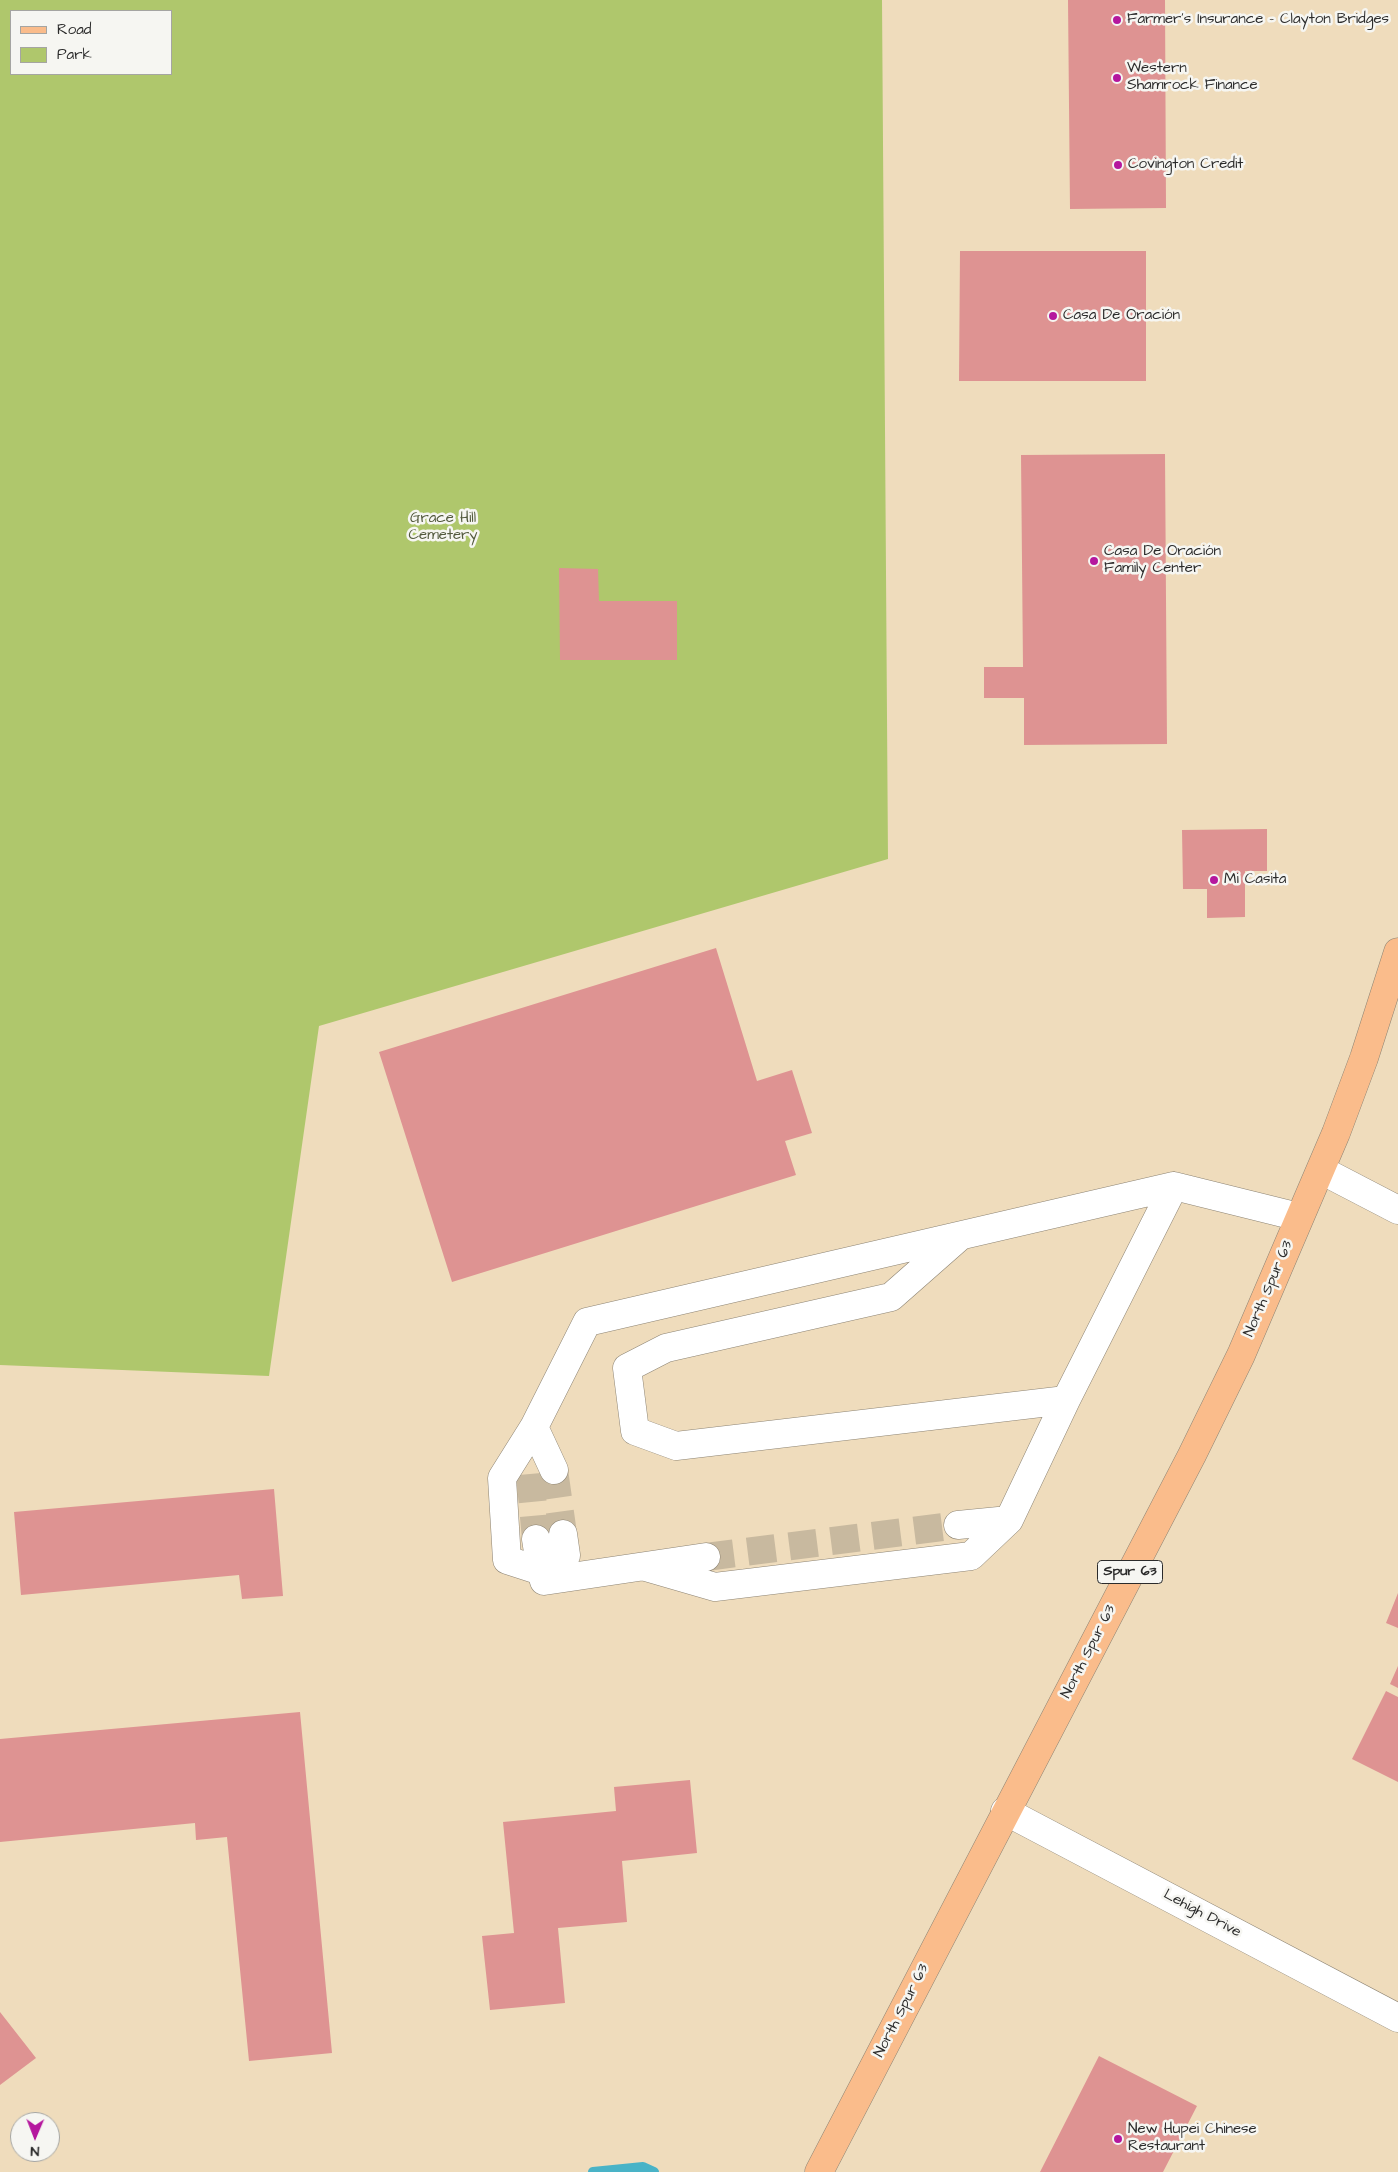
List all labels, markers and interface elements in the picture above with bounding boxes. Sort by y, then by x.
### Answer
legend [10,10,172,75]
place label: Farmer's Insurance - Clayton Bridges [1127,11,1389,29]
marker: Farmer's Insurance - Clayton Bridges [1111,14,1123,26]
text: Road [57,19,91,40]
text: Park [57,44,92,65]
place label: Western Shamrock Finance [1127,60,1258,95]
marker: Western Shamrock Finance [1111,72,1123,84]
place label: Covington Credit [1128,156,1243,174]
marker: Covington Credit [1112,159,1124,171]
place label: Casa De Oración [1063,307,1180,325]
marker: Casa De Oración [1047,310,1059,322]
park label: Grace Hill Cemetery [408,510,478,545]
place label: Casa De Oración Family Center [1104,543,1221,578]
marker: Casa De Oración Family Center [1088,555,1100,567]
place label: Mi Casita [1224,871,1286,889]
marker: Mi Casita [1208,874,1220,886]
street label: North Spur 63 [1241,1238,1297,1340]
road number: Spur 63 [1098,1560,1162,1584]
street label: North Spur 63 [1058,1602,1120,1702]
street label: Lehigh Drive [1160,1886,1244,1942]
street label: North Spur 63 [871,1961,933,2061]
north arrow [10,2112,60,2162]
place label: New Hupei Chinese Restaurant [1128,2121,1257,2156]
marker: New Hupei Chinese Restaurant [1112,2133,1124,2145]
text: N [30,2141,39,2161]

